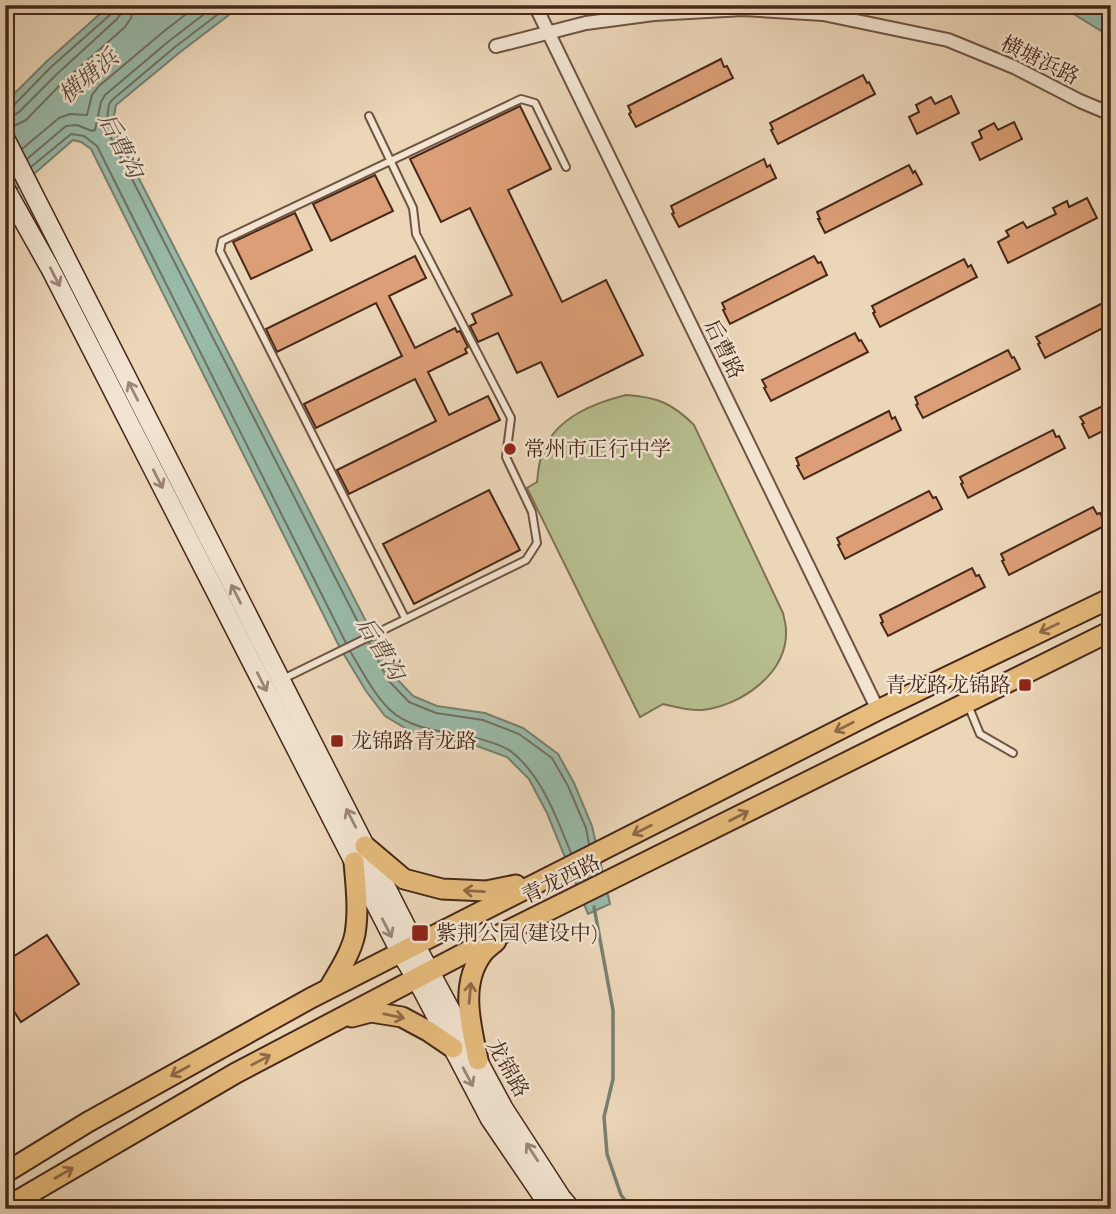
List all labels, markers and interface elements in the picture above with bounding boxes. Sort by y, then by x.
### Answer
street label: 横塘浜路 [997,32,1083,89]
water label: 横塘浜 [54,43,124,108]
water label: 后曹沟 [94,109,149,184]
one-way arrow [48,266,62,287]
street label: 后曹路 [699,316,748,383]
one-way arrow [126,381,140,402]
place label: 常州市正行中学 [524,438,671,461]
marker: 常州市正行中学 [502,441,518,457]
one-way arrow [152,469,166,489]
one-way arrow [229,584,243,604]
water label: 后曹沟 [352,612,411,687]
one-way arrow [1039,622,1060,635]
one-way arrow [255,671,269,692]
place label: 青龙路龙锦路 [885,674,1011,697]
marker: 青龙路龙锦路 [1017,677,1033,693]
one-way arrow [835,720,855,734]
place label: 龙锦路青龙路 [351,730,477,753]
marker: 龙锦路青龙路 [329,733,345,749]
one-way arrow [343,808,357,829]
one-way arrow [728,809,749,823]
one-way arrow [632,823,653,837]
street label: 青龙西路 [518,851,604,908]
one-way arrow [462,884,485,897]
one-way arrow [381,917,395,938]
place label: 紫荆公园(建设中) [436,922,599,945]
marker: 紫荆公园(建设中) [410,923,430,943]
one-way arrow [464,982,477,1005]
one-way arrow [382,1010,405,1024]
street label: 龙锦路 [482,1035,533,1101]
one-way arrow [250,1052,271,1066]
one-way arrow [170,1065,191,1078]
one-way arrow [461,1066,475,1086]
one-way arrow [525,1143,539,1163]
one-way arrow [54,1166,74,1180]

